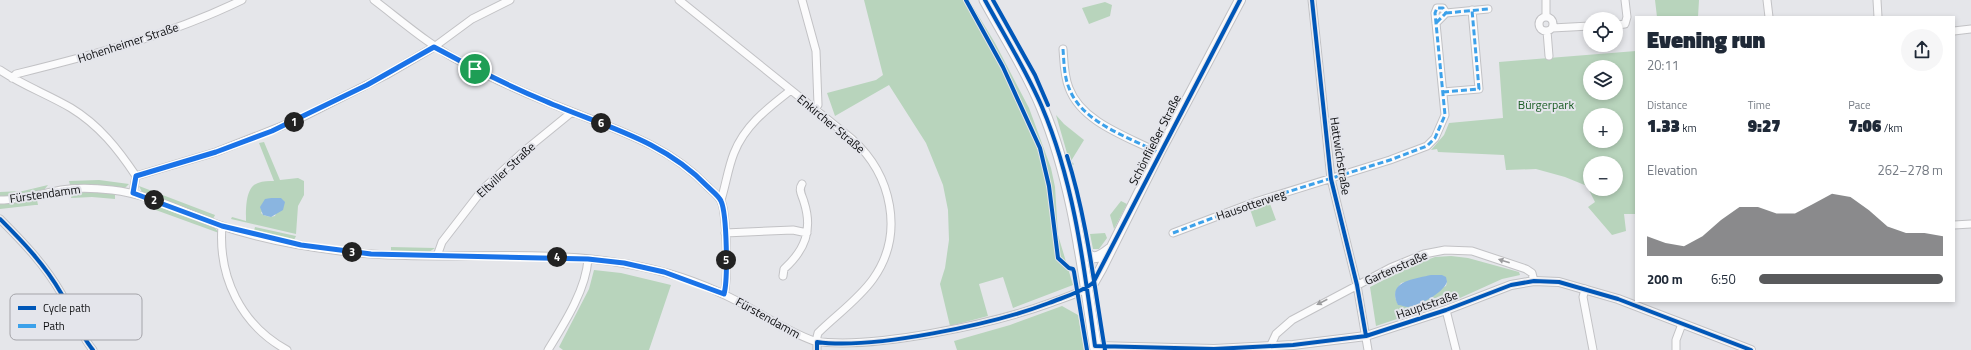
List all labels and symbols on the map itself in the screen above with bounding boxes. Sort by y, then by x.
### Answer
street label: Hohenheimer Straße [75,17,181,68]
pin [458,52,492,86]
street label: Enkircher Straße [793,89,870,158]
street label: Schönfließer Straße [1123,91,1186,189]
park label: Bürgerpark [1518,95,1574,114]
pin: 1 [284,112,304,132]
pin: 6 [591,113,611,133]
street label: Hattwichstraße [1325,115,1356,196]
street label: Eltviller Straße [472,137,539,202]
street label: Fürstendamm [8,179,82,208]
street label: Hausotterweg [1214,184,1288,225]
pin: 2 [144,190,164,210]
pin: 3 [342,242,362,262]
street label: Gartenstraße [1361,245,1430,290]
pin: 4 [547,247,567,267]
pin: 5 [716,250,736,270]
one-way arrow [1498,258,1510,264]
street label: Hauptstraße [1394,285,1460,324]
street label: Fürstendamm [732,292,804,343]
legend [10,294,142,340]
one-way arrow [1316,299,1328,306]
text: Cycle path [43,300,91,316]
text: Path [43,318,65,334]

